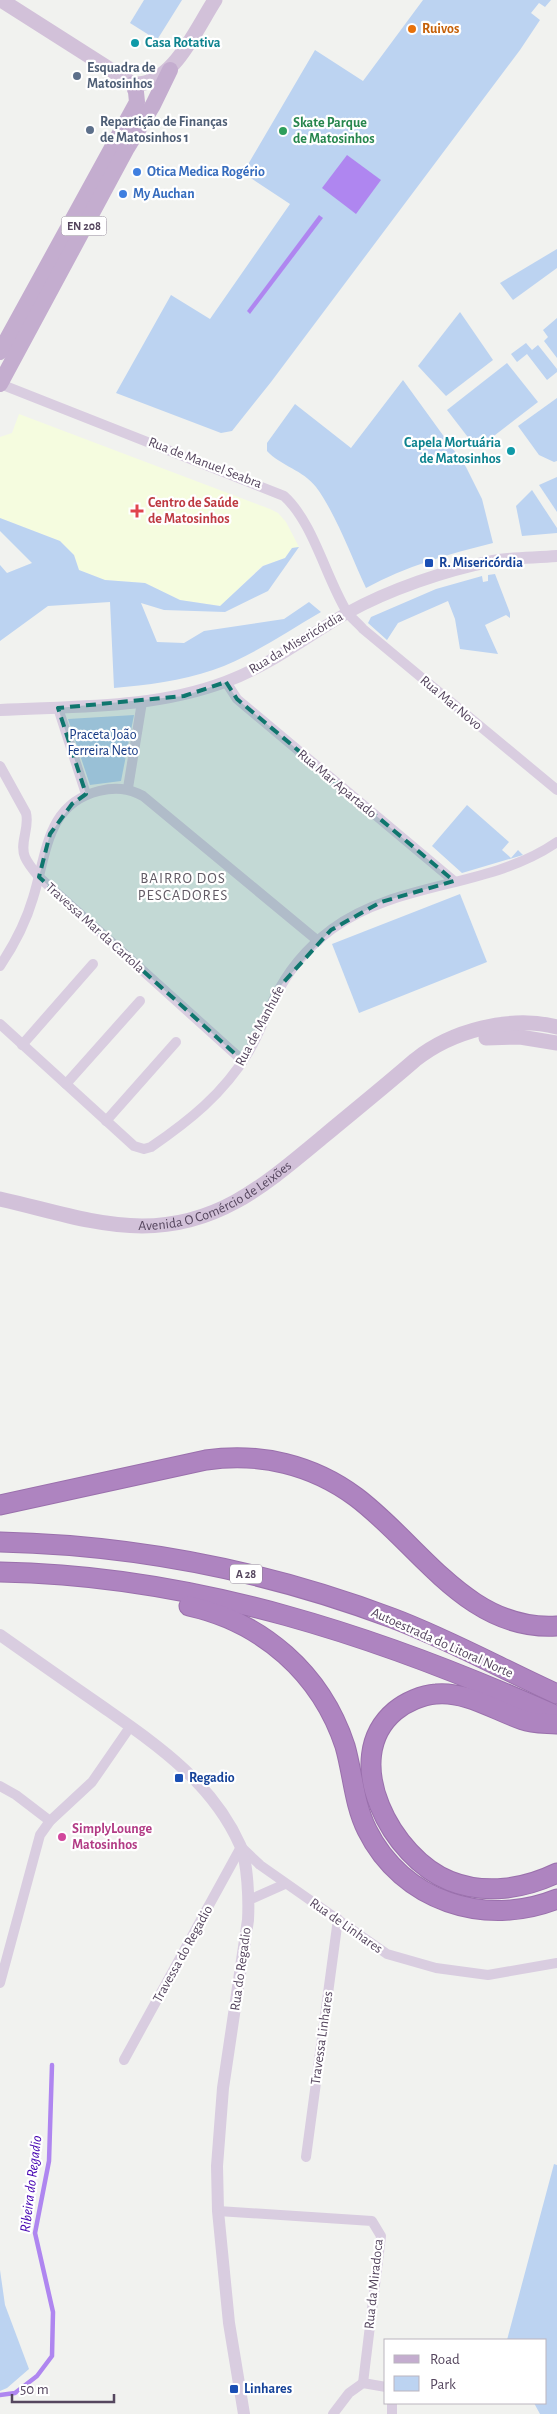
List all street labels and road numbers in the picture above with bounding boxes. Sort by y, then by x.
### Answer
road number: EN 208 [62,217,106,236]
street label: Rua de Manuel Seabra [146,435,264,491]
street label: Rua da Misericórdia [246,609,346,677]
street label: Rua Mar Novo [417,673,485,733]
street label: Rua Mar Apartado [295,747,379,821]
street label: Travessa Mar da Cartola [43,880,147,976]
street label: Rua de Manhufe [233,984,287,1068]
street label: Avenida O Comércio de Leixões [138,1159,294,1233]
road number: A 28 [230,1565,262,1584]
street label: Autoestrada do Litoral Norte [369,1605,515,1681]
street label: Rua de Linhares [307,1896,385,1956]
street label: Travessa do Regadio [151,1903,215,2005]
street label: Rua do Regadio [228,1926,254,2012]
street label: Travessa Linhares [309,1990,335,2086]
street label: Rua da Miradoca [362,2238,386,2330]

